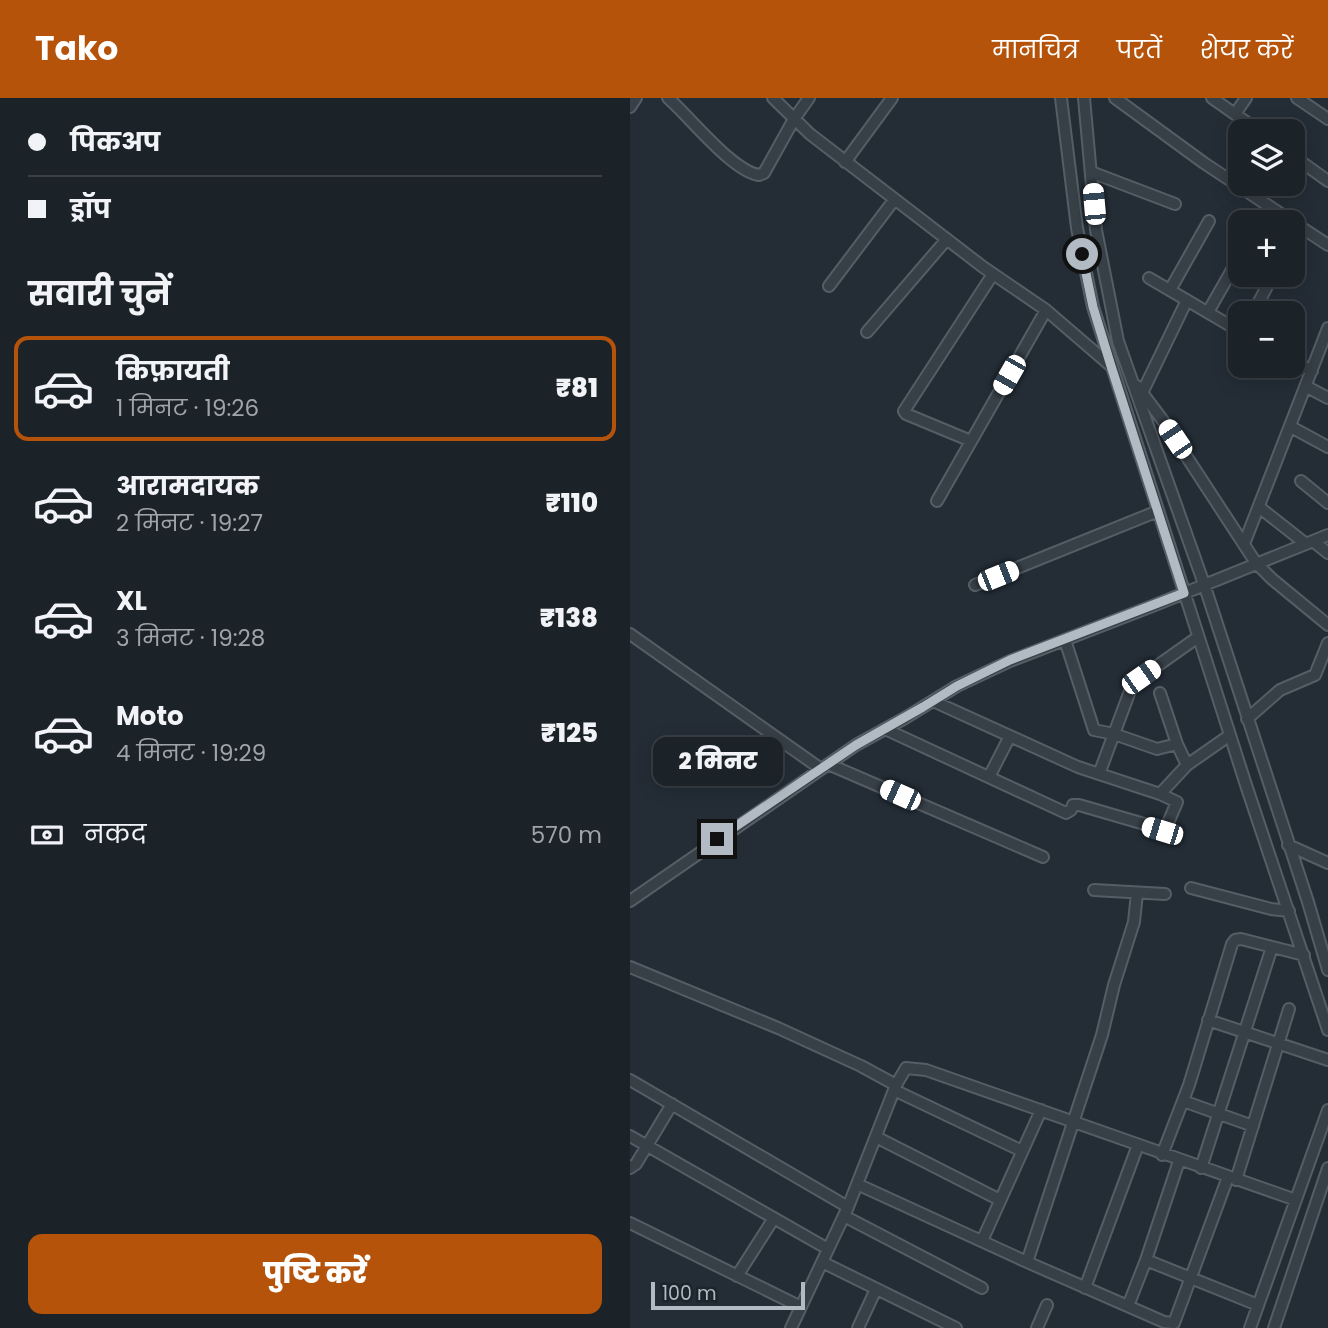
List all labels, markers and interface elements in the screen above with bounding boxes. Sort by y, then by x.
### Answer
text: Tako [35,25,118,72]
text: मानचित्र [992,33,1079,66]
text: परतें [1117,33,1162,66]
text: शेयर करें [1200,33,1293,66]
map controls [1228,119,1305,378]
button: layers [1228,119,1305,196]
text: पिकअप [70,124,160,160]
car [1082,182,1107,226]
text: ड्रॉप [70,191,111,227]
button: + [1228,210,1305,287]
route start [1066,238,1098,270]
text: सवारी चुनें [28,271,170,316]
button: − [1228,301,1305,378]
car [990,352,1029,398]
text: किफ़ायती [116,353,230,389]
icon: car [32,357,95,420]
text: ₹81 [556,370,598,406]
text: 1 मिनट · 19:26 [116,392,259,424]
car [1155,416,1196,462]
text: आरामदायक [116,468,259,504]
icon: car [32,472,95,535]
text: ₹110 [546,485,598,521]
text: 2 मिनट · 19:27 [116,507,263,539]
car [975,558,1022,594]
text: XL [116,583,147,619]
icon: car [32,587,95,650]
text: ₹138 [540,600,598,636]
text: 3 मिनट · 19:28 [116,622,265,654]
car [1118,656,1165,698]
text: Moto [116,698,184,734]
icon: car [32,702,95,765]
text: ₹125 [541,715,598,751]
text: 4 मिनट · 19:29 [116,737,266,769]
callout: 2 मिनट [652,738,782,786]
text: 2 मिनट [679,745,757,777]
car [877,777,924,813]
car [1139,815,1186,847]
icon: cash [28,816,66,854]
text: नकद [84,816,146,852]
text: 570 m [531,819,602,851]
route end [701,823,733,855]
button: पुष्टि करें [28,1234,602,1314]
scale bar [651,1279,805,1311]
text: 100 m [662,1280,717,1307]

